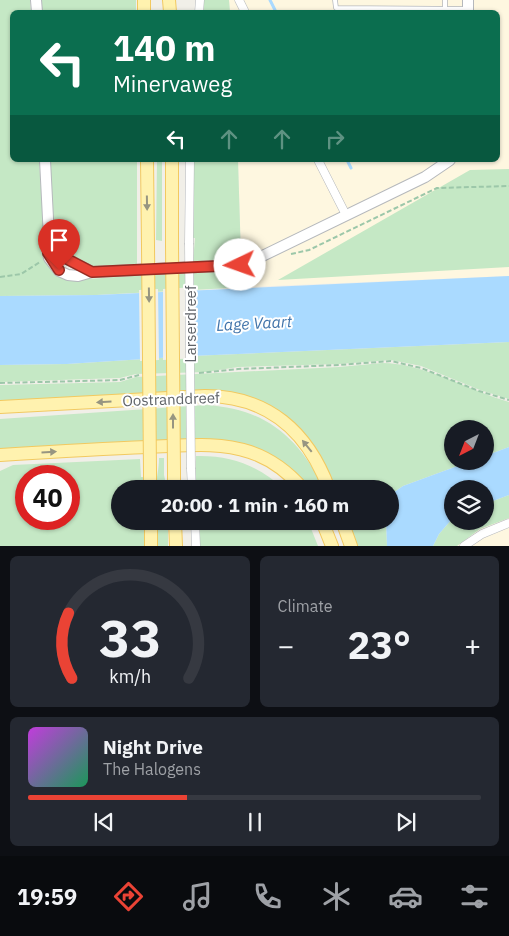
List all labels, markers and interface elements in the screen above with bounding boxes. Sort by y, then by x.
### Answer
text: 140 m [113,25,216,71]
icon: left [30,30,95,95]
text: Minervaweg [113,69,232,98]
icon: left [162,125,190,153]
icon: ahead [215,125,243,153]
icon: ahead [268,125,296,153]
icon: right [321,125,349,153]
one-way arrow [144,195,152,211]
pin [38,219,80,270]
icon: arrive [45,226,73,254]
position arrow [213,238,265,290]
street label: Larserdreef [181,285,200,363]
one-way arrow [145,287,153,303]
water label: Lage Vaart [216,311,293,335]
street label: Oostranddreef [122,388,220,410]
one-way arrow [96,399,112,407]
one-way arrow [169,413,177,429]
north arrow [444,420,494,470]
map controls [444,420,494,530]
one-way arrow [301,440,312,453]
one-way arrow [41,448,57,456]
speed limit sign: 40 [15,465,80,530]
button: layers [444,480,494,530]
text: 20:00 · 1 min · 160 m [161,493,349,517]
text: Climate [278,596,333,616]
text: 33 [99,604,161,671]
text: 23° [348,620,411,669]
text: − [278,627,294,664]
text: + [464,627,481,664]
text: km/h [109,665,151,688]
text: Night Drive [103,735,203,759]
text: The Halogens [103,759,201,779]
icon: previous [90,808,118,836]
icon: pause [241,808,269,836]
icon: next [392,808,420,836]
icon: directions [111,879,146,914]
icon: music [180,879,215,914]
icon: phone [250,879,285,914]
icon: climate [319,879,354,914]
icon: car [388,879,423,914]
icon: filters [457,879,492,914]
text: 19:59 [17,882,77,911]

